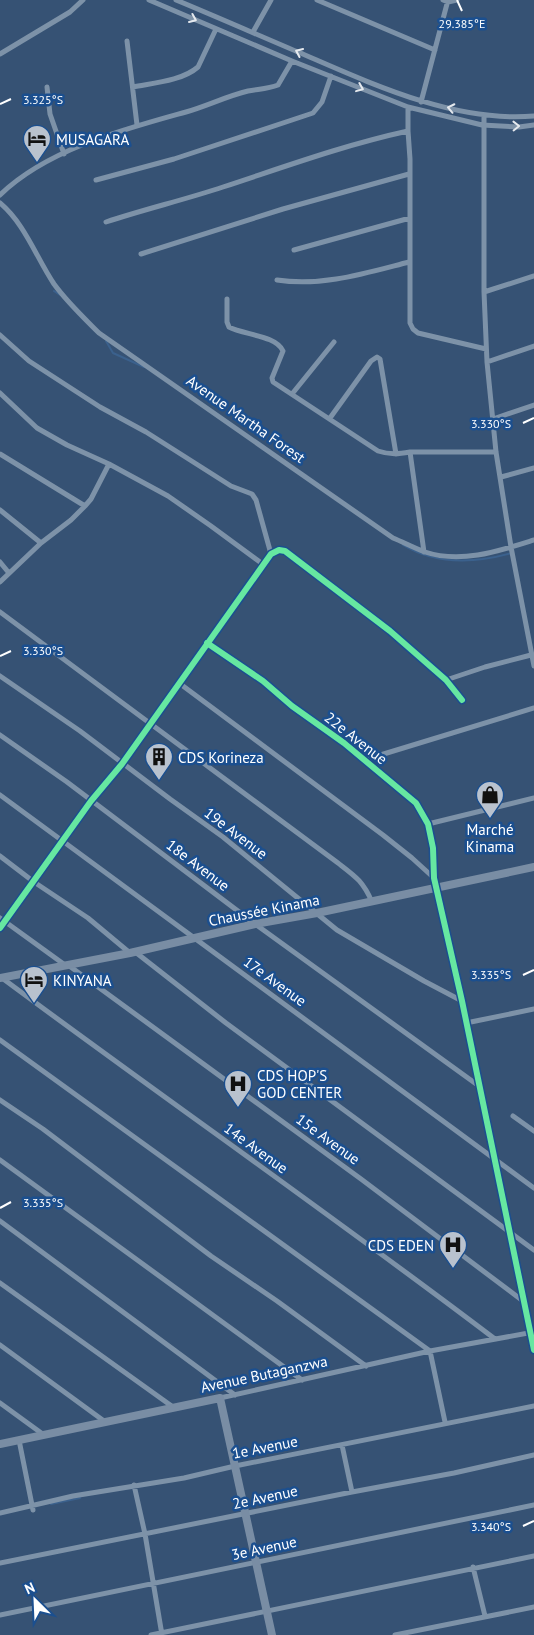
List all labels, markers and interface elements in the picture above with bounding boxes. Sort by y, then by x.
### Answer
one-way arrow [188,13,197,24]
text: 29.385°E [439,16,485,31]
one-way arrow [295,48,304,59]
one-way arrow [355,81,364,92]
text: 3.325°S [23,92,63,107]
one-way arrow [447,103,456,114]
one-way arrow [513,121,521,131]
hotel icon: MUSAGARA [22,124,52,163]
place label: MUSAGARA [56,130,130,149]
street label: Avenue Martha Forest [183,371,309,467]
text: 3.330°S [471,416,511,431]
text: 3.330°S [23,643,63,658]
street label: 22e Avenue [321,708,391,768]
building icon: CDS Korineza [144,742,174,781]
place label: CDS Korineza [178,748,264,767]
shop icon: Marché Kinama [475,780,505,819]
street label: 19e Avenue [201,803,271,863]
place label: Marché Kinama [466,820,514,856]
street label: 18e Avenue [163,835,233,895]
street label: Chaussée Kinama [207,890,321,930]
street label: 17e Avenue [240,952,310,1010]
hotel icon: KINYANA [19,965,49,1004]
text: 3.335°S [471,967,511,982]
place label: KINYANA [53,971,112,990]
place label: CDS HOP'S GOD CENTER [257,1066,342,1102]
hospital icon: CDS HOP'S GOD CENTER [223,1069,253,1108]
street label: 15e Avenue [292,1109,364,1169]
street label: 14e Avenue [220,1118,292,1178]
text: 3.335°S [23,1195,63,1210]
hospital icon: CDS EDEN [438,1230,468,1269]
place label: CDS EDEN [368,1236,434,1255]
street label: Avenue Butaganzwa [199,1351,329,1397]
street label: 1e Avenue [231,1431,299,1463]
street label: 2e Avenue [231,1481,299,1513]
text: 3.340°S [471,1519,511,1534]
street label: 3e Avenue [230,1532,298,1564]
north arrow [10,1575,60,1625]
text: N [22,1578,38,1598]

